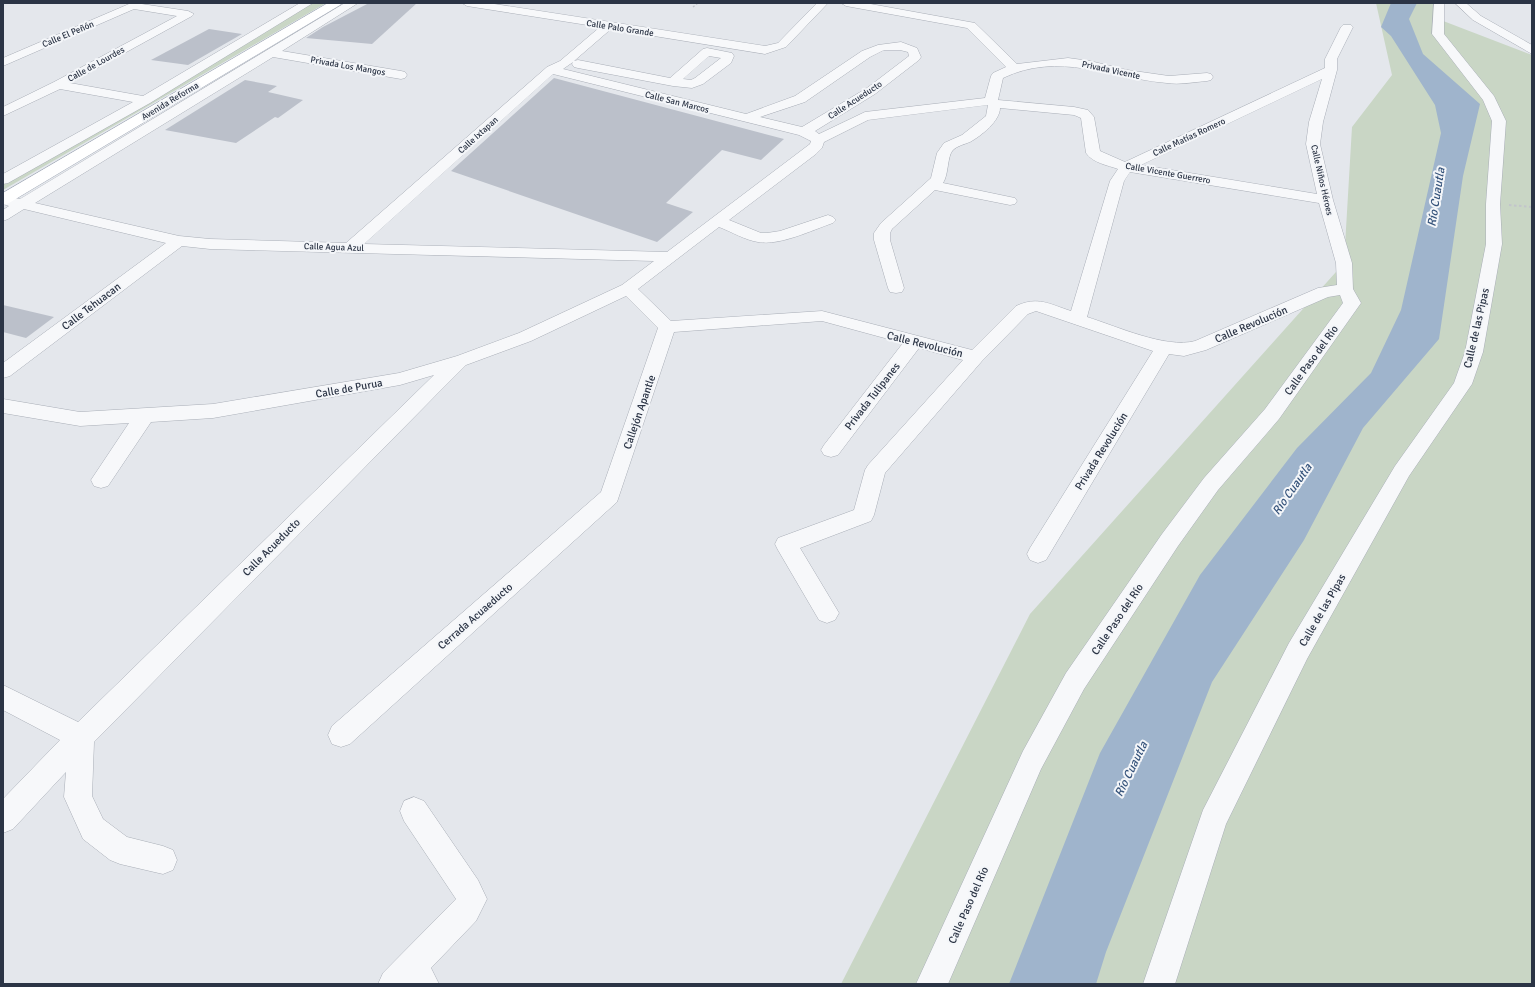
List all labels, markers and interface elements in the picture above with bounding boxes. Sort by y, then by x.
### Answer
street label: Calle Palo Grande [585,18,655,39]
street label: Calle El Peñón [41,19,96,50]
street label: Calle de Lourdes [66,44,127,85]
street label: Privada Los Mangos [310,54,386,79]
street label: Privada Vicente [1081,59,1142,82]
street label: Calle Acueducto [826,79,885,122]
street label: Avenida Reforma [140,80,201,123]
street label: Calle San Marcos [644,89,710,116]
street label: Calle Ixtapan [456,114,501,156]
street label: Calle Matías Romero [1151,116,1228,159]
street label: Calle Niños Héroes [1308,144,1335,217]
street label: Calle Vicente Guerrero [1124,161,1212,186]
water label: Río Cuautla [1424,166,1449,228]
street label: Calle Agua Azul [304,241,365,254]
street label: Calle Tehuacan [59,280,123,333]
street label: Calle de las Pipas [1461,287,1492,369]
street label: Calle Revolución [1213,303,1290,346]
street label: Calle Paso del Río [1282,323,1341,398]
street label: Calle Revolución [886,329,964,360]
street label: Privada Tulipanes [842,360,903,433]
street label: Callejón Apantle [621,373,658,451]
street label: Calle de Purua [315,376,384,401]
street label: Privada Revolución [1072,410,1131,492]
water label: Río Cuautla [1269,460,1316,518]
street label: Calle Acueducto [240,516,303,579]
street label: Calle de las Pipas [1296,572,1349,649]
street label: Cerrada Acuaeducto [435,580,516,652]
street label: Calle Paso del Río [1089,581,1146,657]
water label: Río Cuautla [1112,738,1152,799]
street label: Calle Paso del Río [946,864,991,946]

